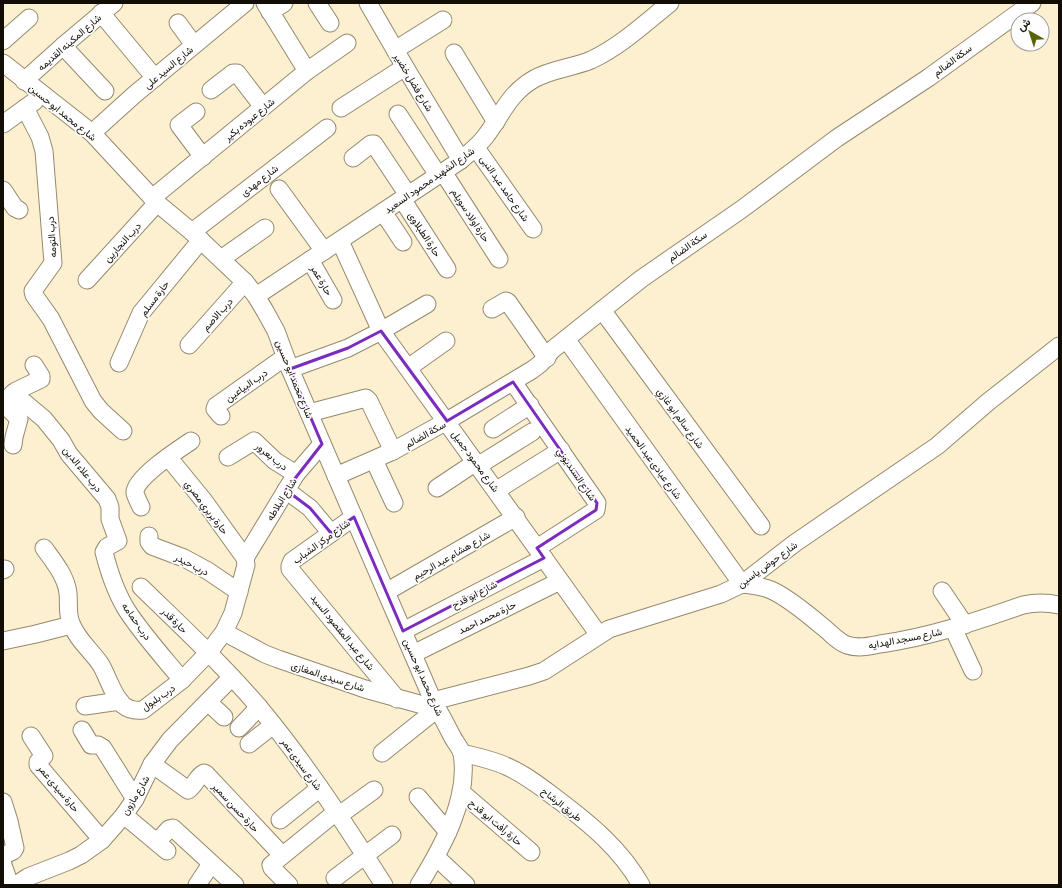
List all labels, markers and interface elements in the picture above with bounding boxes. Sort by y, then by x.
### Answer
street label: شارع المكينه القديمه [35,12,104,74]
north arrow [1010,12,1050,52]
text: ش [1015,15,1033,34]
street label: سكة الضالم [931,42,974,79]
street label: شارع السيد على [142,44,196,92]
street label: شارع فضل خضير [391,50,435,114]
street label: شارع محمد ابو حسين [26,82,99,144]
street label: شارع عبوده بكير [221,96,277,144]
street label: شارع الشهيد محمود السعيد [382,145,477,216]
street label: شارع حامد عبد النبى [477,153,531,224]
street label: شارع مهدى [239,162,281,199]
street label: حارة اولاد سويلم [448,186,492,245]
street label: حارة الطبلاوى [405,210,443,259]
street label: درب التومه [45,216,59,258]
street label: درب النجارين [102,220,144,265]
street label: سكة الضالم [666,229,710,265]
street label: حارة عمر [307,262,335,298]
street label: حارة مسلم [138,278,172,319]
street label: درب الاصم [200,296,236,334]
street label: شارع محمد ابو حسين [273,338,315,420]
street label: درب البياعين [223,367,270,405]
street label: شارع سالم ابو غازي [653,386,706,452]
street label: سكة الضالم [403,419,448,451]
street label: شارع عبادى عبد الحميد [622,423,684,502]
street label: شارع محمود جميل [449,429,502,495]
street label: درب بعرور [252,440,290,473]
street label: درب علاء الدين [60,444,104,495]
street label: شارع السنديوني [552,446,598,505]
street label: شارع البلاطه [264,476,300,523]
street label: حارة بربري مصري [180,478,231,538]
street label: شارع مركز الشباب [291,517,353,567]
street label: شارع هشام عبد الرحيم [411,529,492,583]
street label: شارع حوض ياسين [735,539,800,591]
street label: درب حيدر [172,551,211,579]
street label: شارع ابو قدح [450,578,499,611]
street label: شارع عبد المقصود السيد [308,592,377,673]
street label: حارة محمد احمد [457,599,518,637]
street label: درب حمامه [119,600,154,643]
street label: حارة قدر [158,605,190,636]
street label: شارع مسجد الهدايه [867,626,943,652]
street label: شارع محمد ابو حسين [401,637,446,718]
street label: شارع سيدى المغازى [289,659,366,695]
street label: درب بلبول [139,682,178,713]
street label: شارع سيدى عمر [278,735,324,793]
street label: حارة سيدى عمر [34,762,82,815]
street label: شارع مازون [119,774,152,817]
street label: حارة حسن سمير [209,780,261,835]
street label: طريق الرشاح [539,785,584,825]
street label: حارة رأفت ابو قدح [466,797,525,849]

